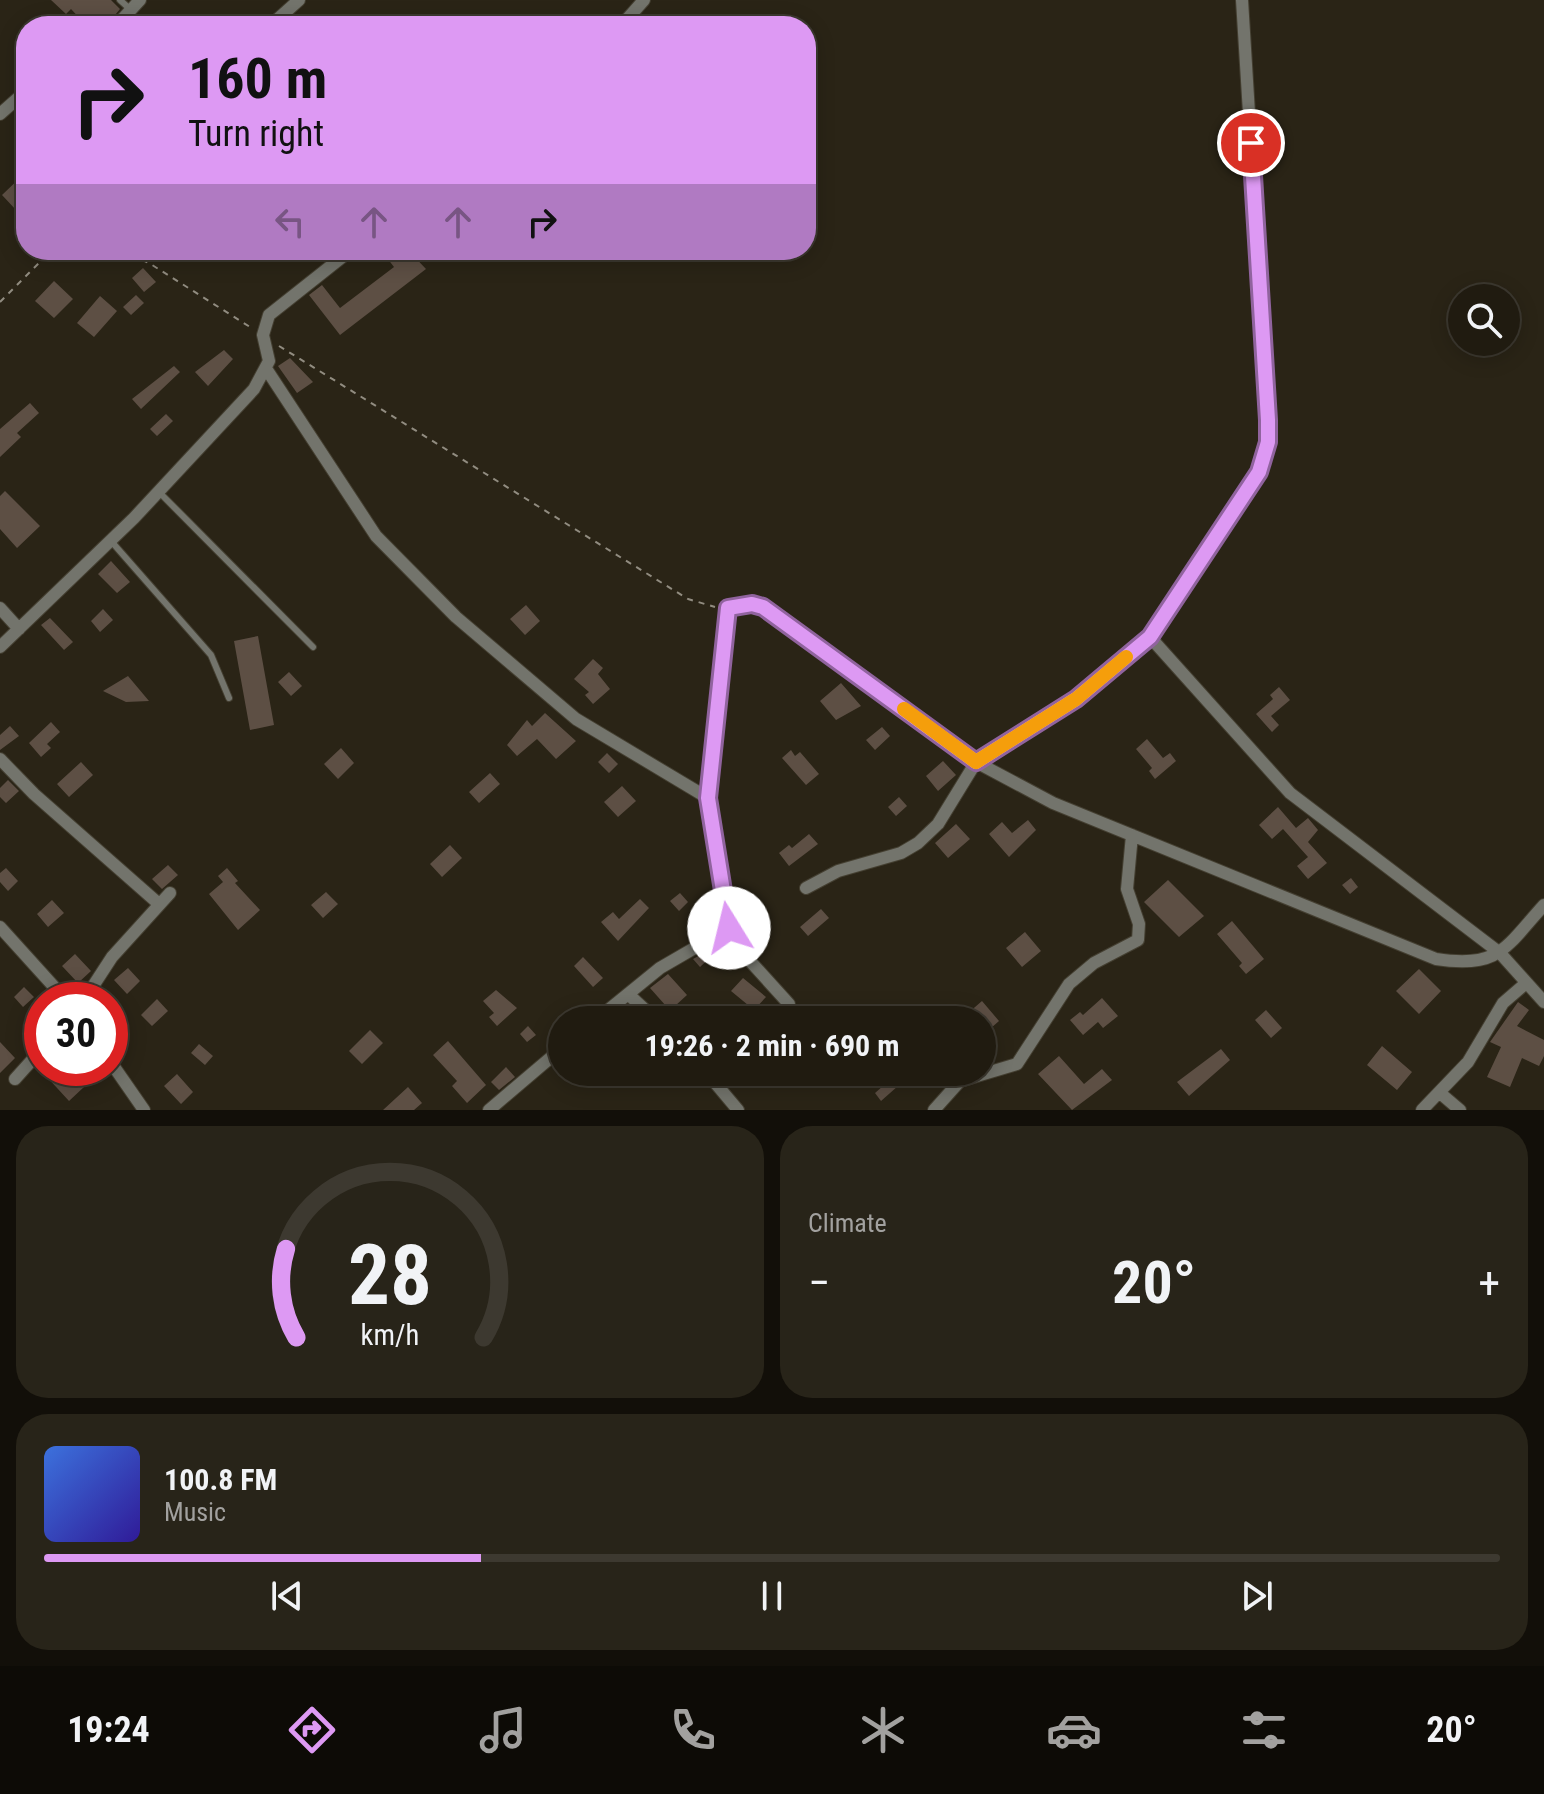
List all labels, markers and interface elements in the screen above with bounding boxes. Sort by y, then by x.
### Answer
text: 160 m [188,46,327,112]
icon: right [56,48,160,152]
pin [1217,109,1285,177]
text: Turn right [188,113,324,155]
icon: arrive [1229,121,1273,165]
icon: left [268,200,312,244]
icon: ahead [352,200,396,244]
icon: ahead [436,200,480,244]
icon: right [520,200,564,244]
map controls [1448,284,1520,356]
button: search [1448,284,1520,356]
position arrow [687,886,771,970]
speed limit sign: 30 [24,982,128,1086]
text: 19:26 · 2 min · 690 m [645,1028,899,1063]
text: Climate [808,1208,887,1238]
text: 28 [348,1227,432,1324]
text: 20° [1112,1247,1196,1318]
text: − [808,1257,830,1309]
text: + [1478,1257,1500,1309]
text: km/h [361,1318,419,1352]
text: 100.8 FM [164,1462,277,1497]
text: Music [164,1497,226,1527]
icon: previous [265,1574,309,1618]
icon: pause [750,1574,794,1618]
icon: next [1235,1574,1279,1618]
icon: directions [284,1702,340,1758]
icon: music [475,1702,531,1758]
icon: phone [665,1702,721,1758]
icon: climate [855,1702,911,1758]
icon: car [1046,1702,1102,1758]
icon: filters [1236,1702,1292,1758]
text: 19:24 [67,1709,150,1751]
text: 20° [1426,1709,1477,1751]

